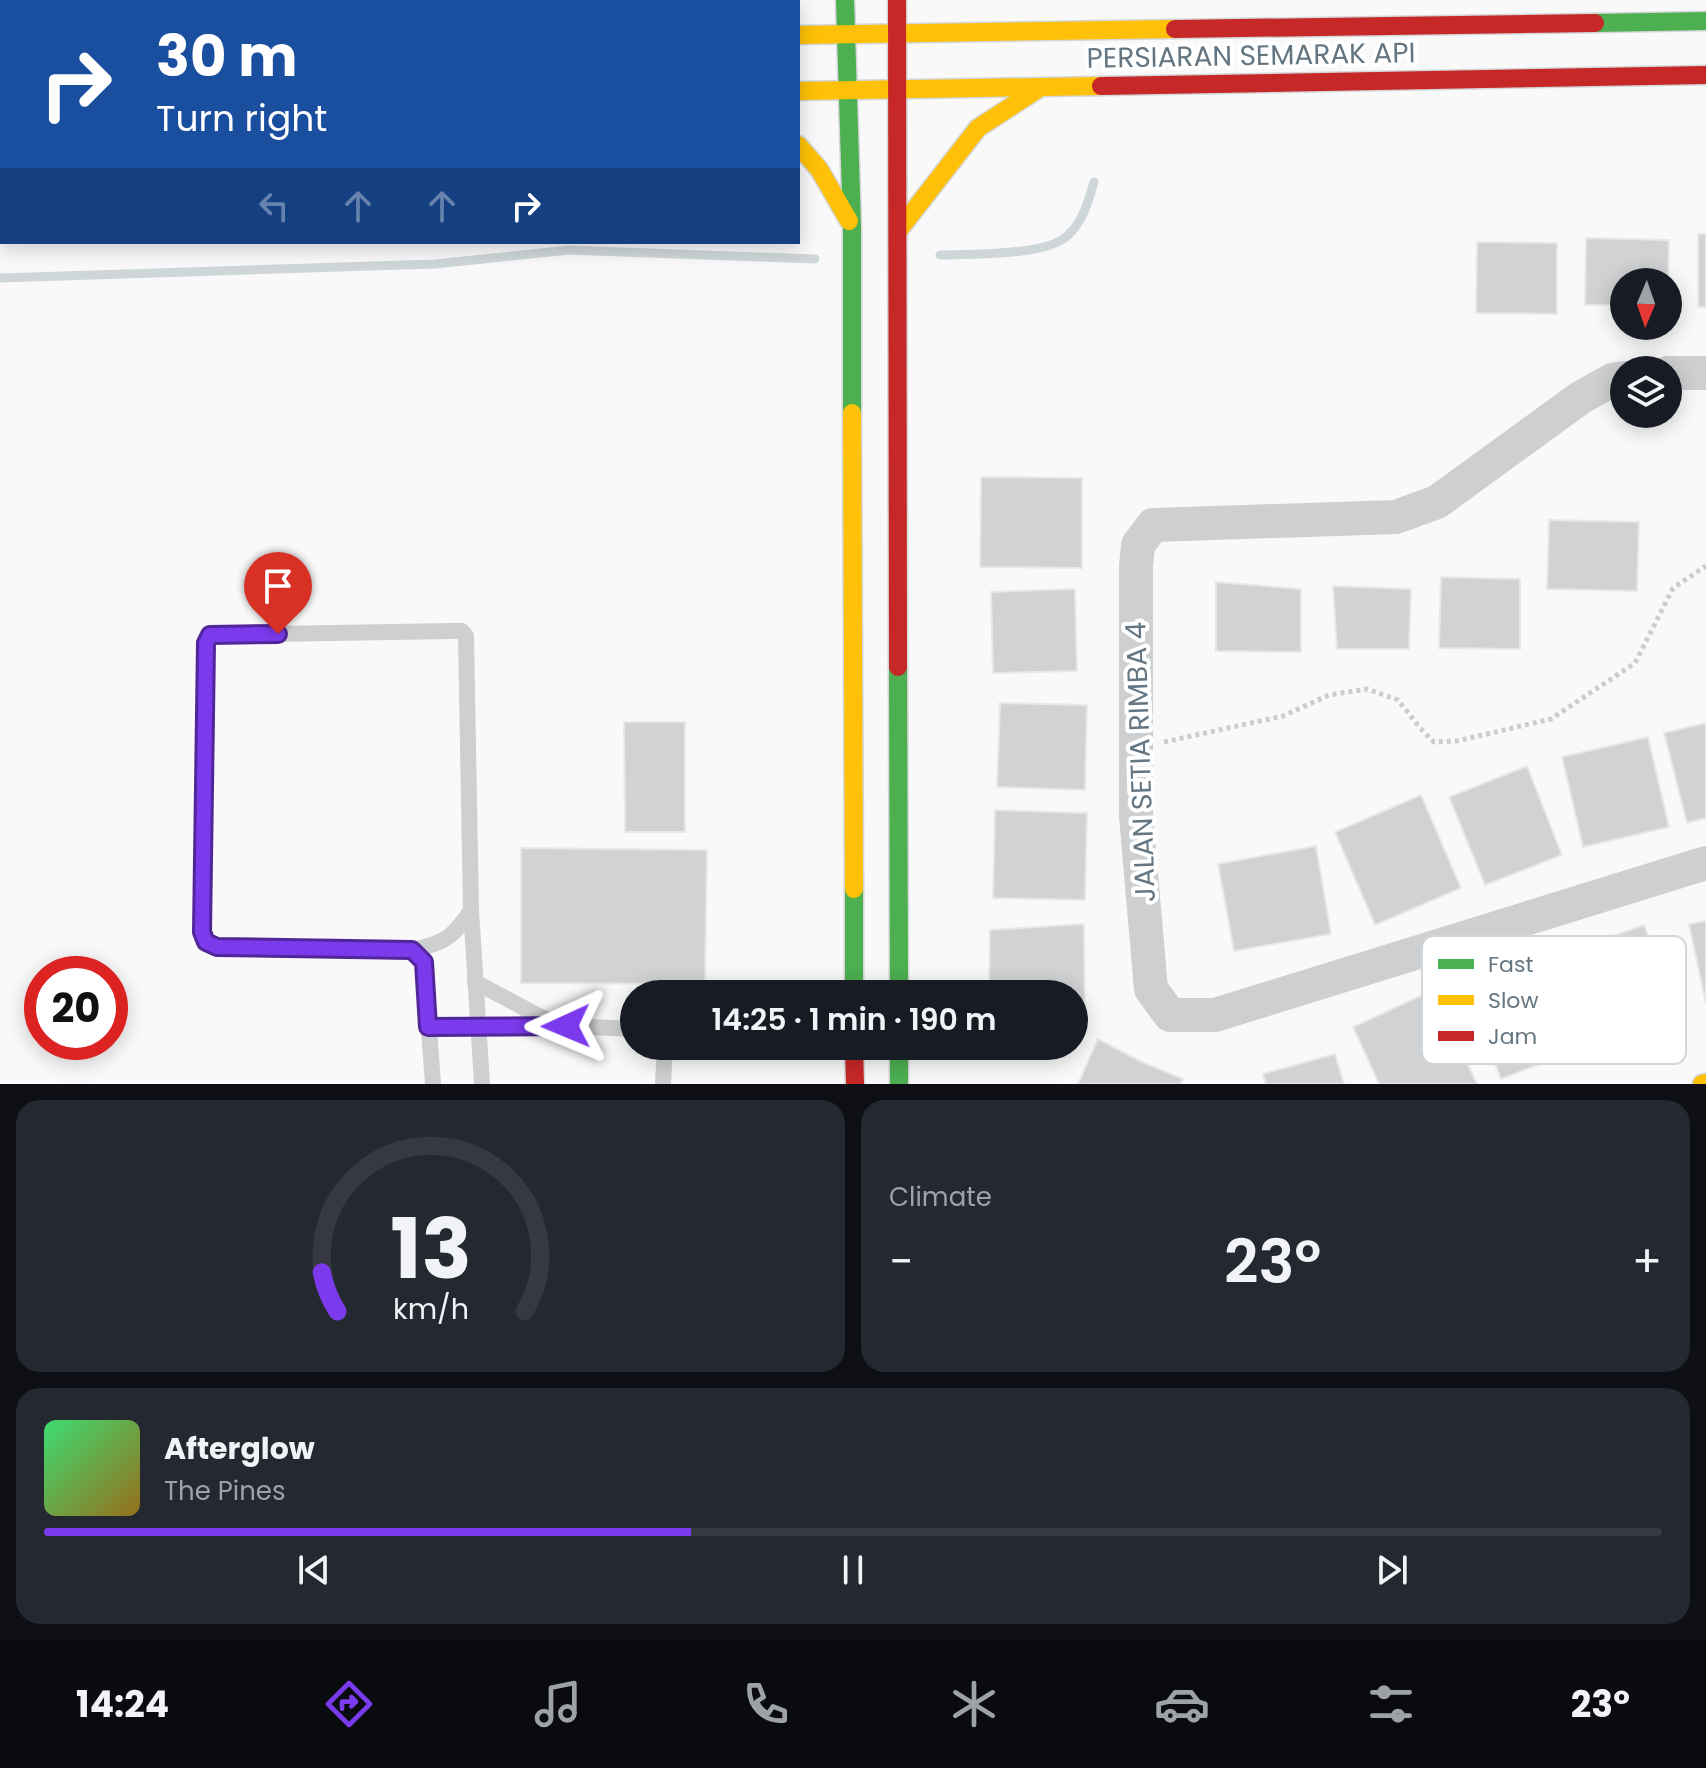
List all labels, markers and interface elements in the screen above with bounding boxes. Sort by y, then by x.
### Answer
text: 30 m [156,17,298,96]
icon: right [24,32,128,136]
street label: PERSIARAN SEMARAK API [1086,33,1416,78]
text: Turn right [156,93,327,144]
icon: left [252,184,296,228]
icon: ahead [336,184,380,228]
icon: ahead [420,184,464,228]
icon: right [504,184,548,228]
north arrow [1610,268,1682,340]
map controls [1610,268,1682,428]
button: layers [1610,356,1682,428]
pin [244,552,312,634]
icon: arrive [256,564,300,608]
street label: JALAN SETIA RIMBA 4 [1116,621,1165,903]
legend [1422,936,1686,1064]
text: Fast [1488,949,1533,980]
speed limit sign: 20 [24,956,128,1060]
position arrow [524,984,608,1068]
text: Slow [1488,985,1538,1016]
text: 14:25 · 1 min · 190 m [711,998,997,1041]
text: Jam [1488,1021,1537,1052]
text: Climate [889,1179,992,1215]
text: 13 [390,1191,471,1307]
text: 23° [1224,1220,1321,1304]
text: − [889,1231,913,1292]
text: + [1632,1231,1662,1292]
text: km/h [392,1289,469,1329]
text: Afterglow [164,1427,315,1470]
text: The Pines [164,1473,286,1509]
icon: previous [292,1548,336,1592]
icon: pause [831,1548,875,1592]
icon: next [1370,1548,1414,1592]
icon: directions [321,1676,377,1732]
icon: music [530,1676,586,1732]
icon: phone [738,1676,794,1732]
icon: climate [946,1676,1002,1732]
icon: car [1154,1676,1210,1732]
icon: filters [1363,1676,1419,1732]
text: 14:24 [76,1679,169,1730]
text: 23° [1571,1679,1630,1730]

